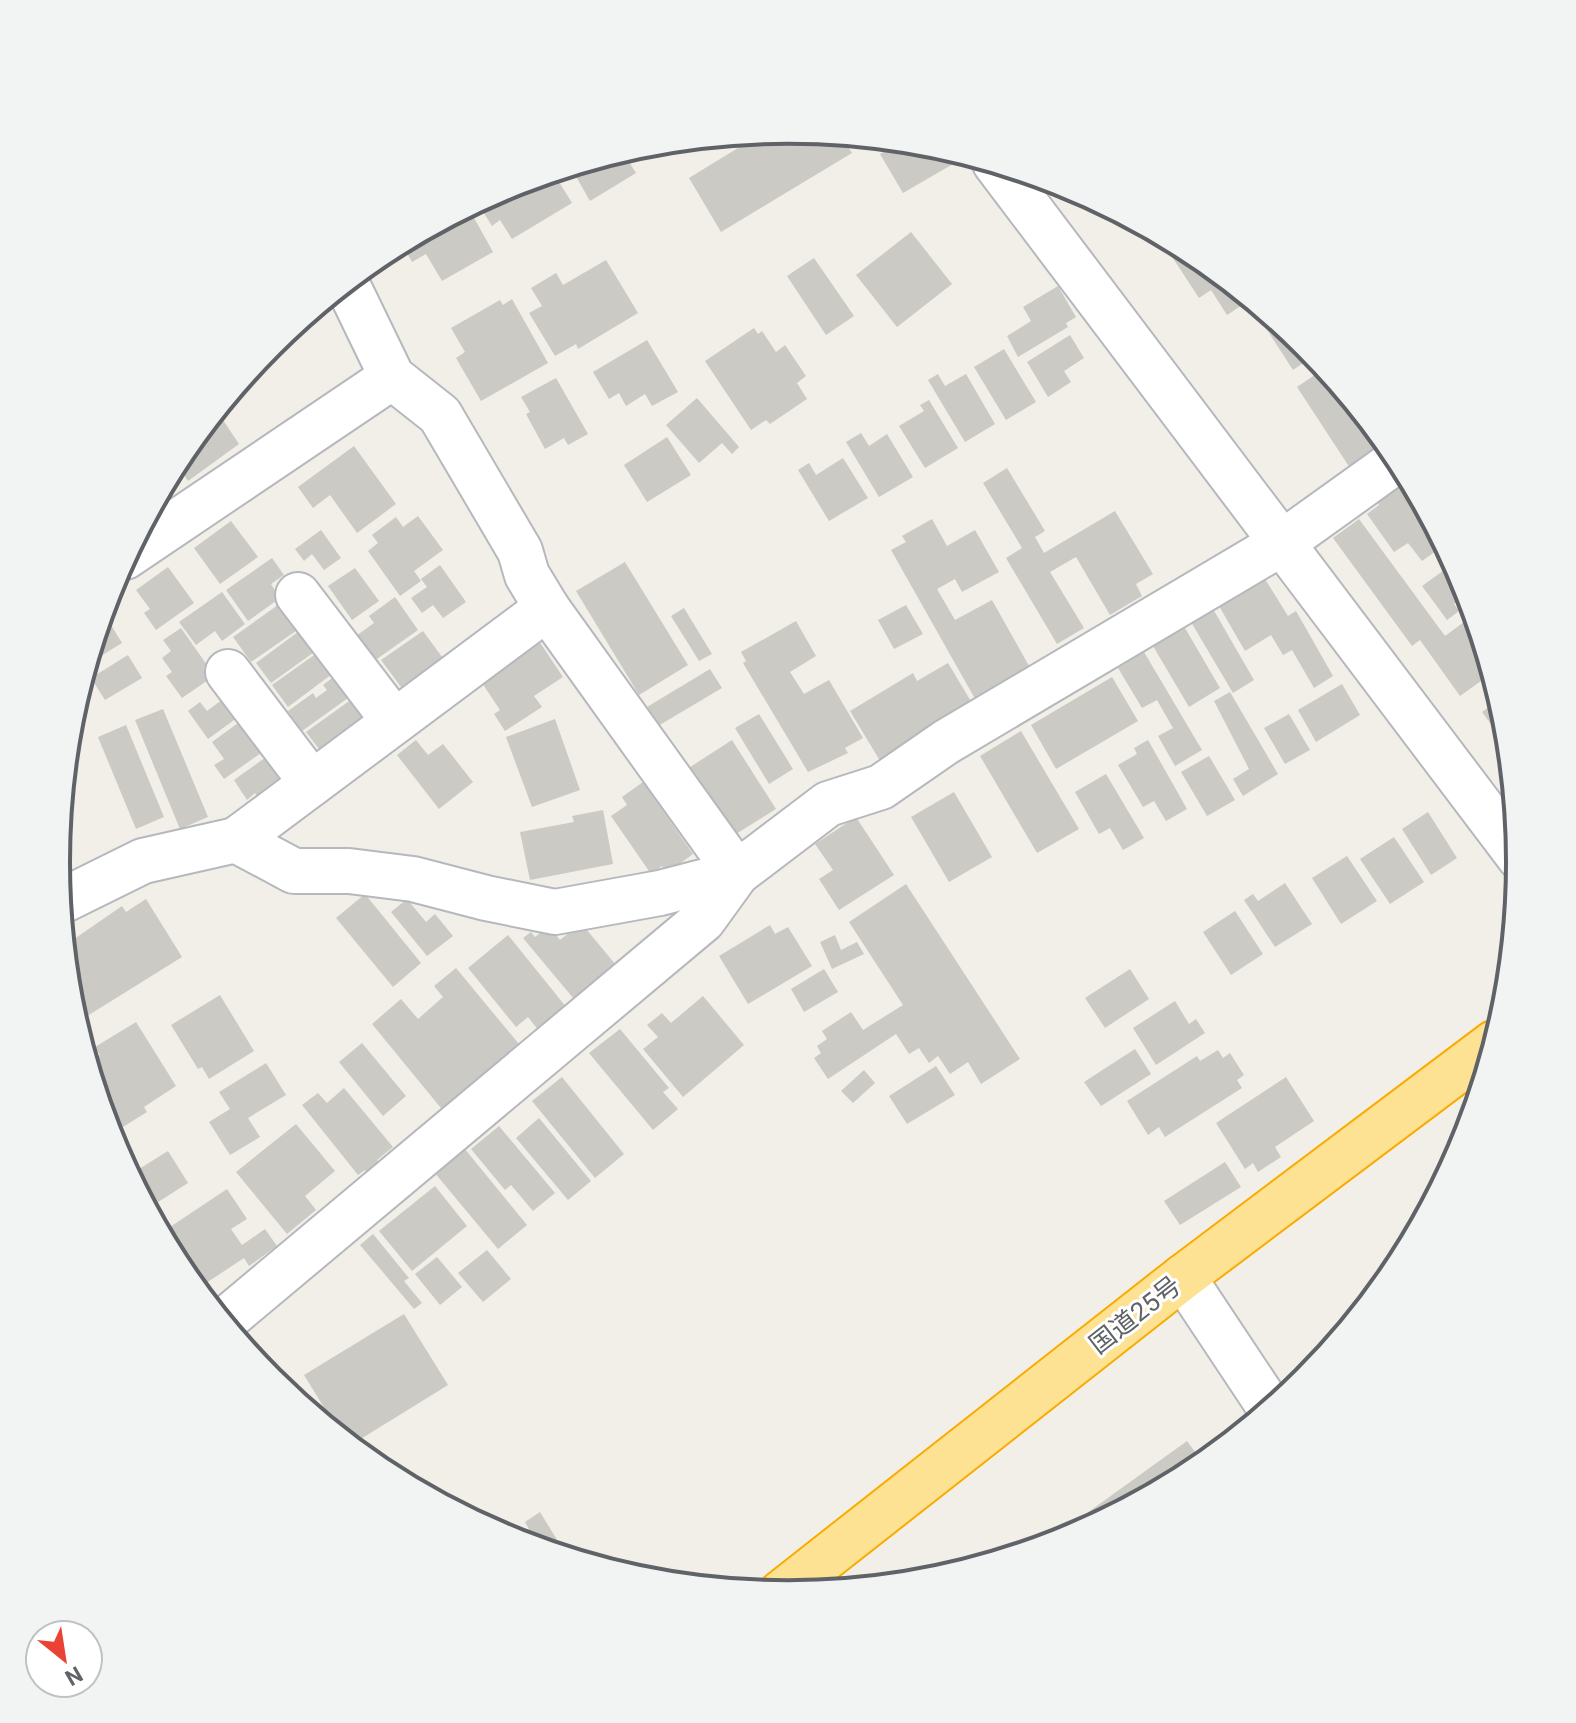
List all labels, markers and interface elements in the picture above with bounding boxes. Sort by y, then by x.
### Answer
street label: 国道25号 [1084,1270,1186,1360]
north arrow [24,1619,104,1699]
text: N [61,1661,87,1691]

